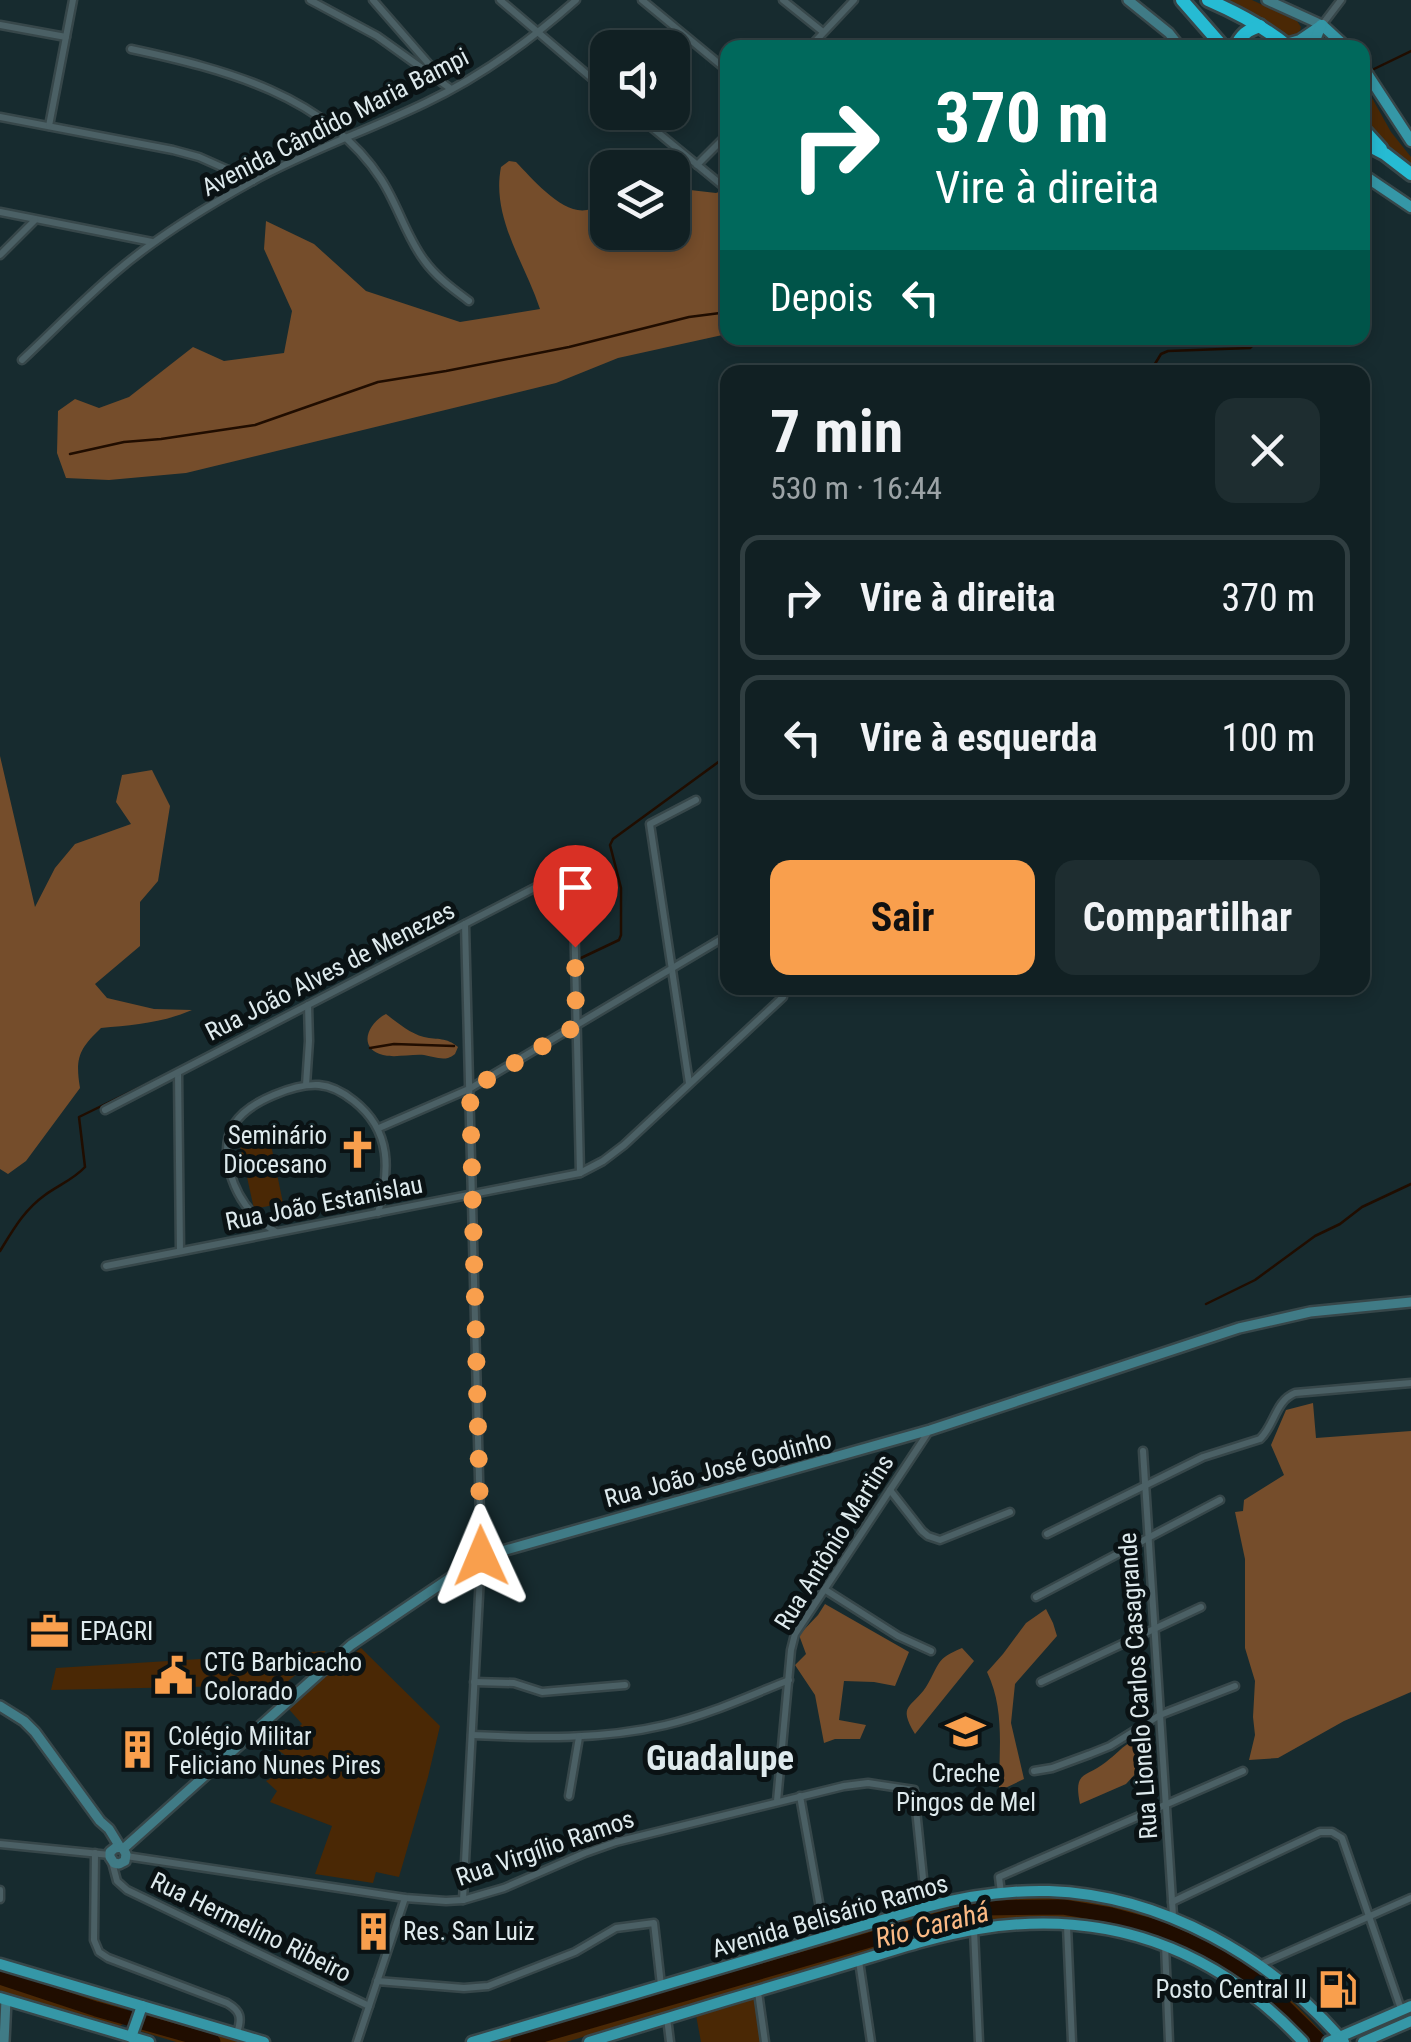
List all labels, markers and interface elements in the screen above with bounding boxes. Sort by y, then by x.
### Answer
map controls [590,30,690,250]
button: sound [590,30,690,130]
street label: Avenida Cândido Maria Bampi [197,42,473,202]
text: 370 m [935,77,1109,159]
icon: right [770,80,900,210]
button: layers [590,150,690,250]
text: Vire à direita [935,161,1159,214]
icon: left [893,270,948,325]
text: Depois [770,276,873,320]
text: 7 min [770,396,903,467]
button: close [1215,398,1320,503]
text: 530 m · 16:44 [770,469,942,507]
icon: right [775,570,830,625]
text: Vire à direita [860,576,1055,620]
text: 370 m [1221,576,1315,620]
icon: left [775,710,830,765]
text: Vire à esquerda [860,716,1098,760]
text: 100 m [1221,716,1315,760]
pin [533,845,618,948]
icon: arrive [548,860,603,915]
button: Sair [770,860,1035,975]
button: Compartilhar [1055,860,1320,975]
street label: Rua João Alves de Menezes [201,895,459,1047]
place label: Seminário Diocesano [223,1121,327,1179]
church icon: Seminário Diocesano [336,1128,378,1170]
street label: Rua João Estanislau [223,1170,425,1236]
street label: Rua João José Godinho [601,1425,835,1513]
street label: Rua Antônio Martins [768,1449,900,1635]
position arrow [429,1504,533,1608]
street label: Rua Lionelo Carlos Casagrande [1113,1532,1163,1840]
office icon: EPAGRI [29,1610,71,1652]
place label: EPAGRI [80,1617,153,1646]
place label: CTG Barbicacho Colorado [204,1648,362,1706]
public building icon: CTG Barbicacho Colorado [153,1655,195,1697]
school or university icon: Creche Pingos de Mel [945,1711,987,1753]
place label: Colégio Militar Feliciano Nunes Pires [168,1722,381,1780]
building icon: Colégio Militar Feliciano Nunes Pires [117,1729,159,1771]
district label: Guadalupe [646,1738,794,1779]
place label: Creche Pingos de Mel [896,1759,1036,1817]
street label: Rua Virgílio Ramos [452,1804,638,1892]
street label: Rua Hermelino Ribeiro [146,1866,356,1988]
street label: Avenida Belisário Ramos [709,1868,951,1964]
water label: Rio Carahá [872,1895,993,1955]
building icon: Res. San Luiz [352,1910,394,1952]
place label: Res. San Luiz [403,1917,535,1946]
fuel station icon: Posto Central II [1316,1968,1358,2010]
place label: Posto Central II [1155,1975,1307,2004]

